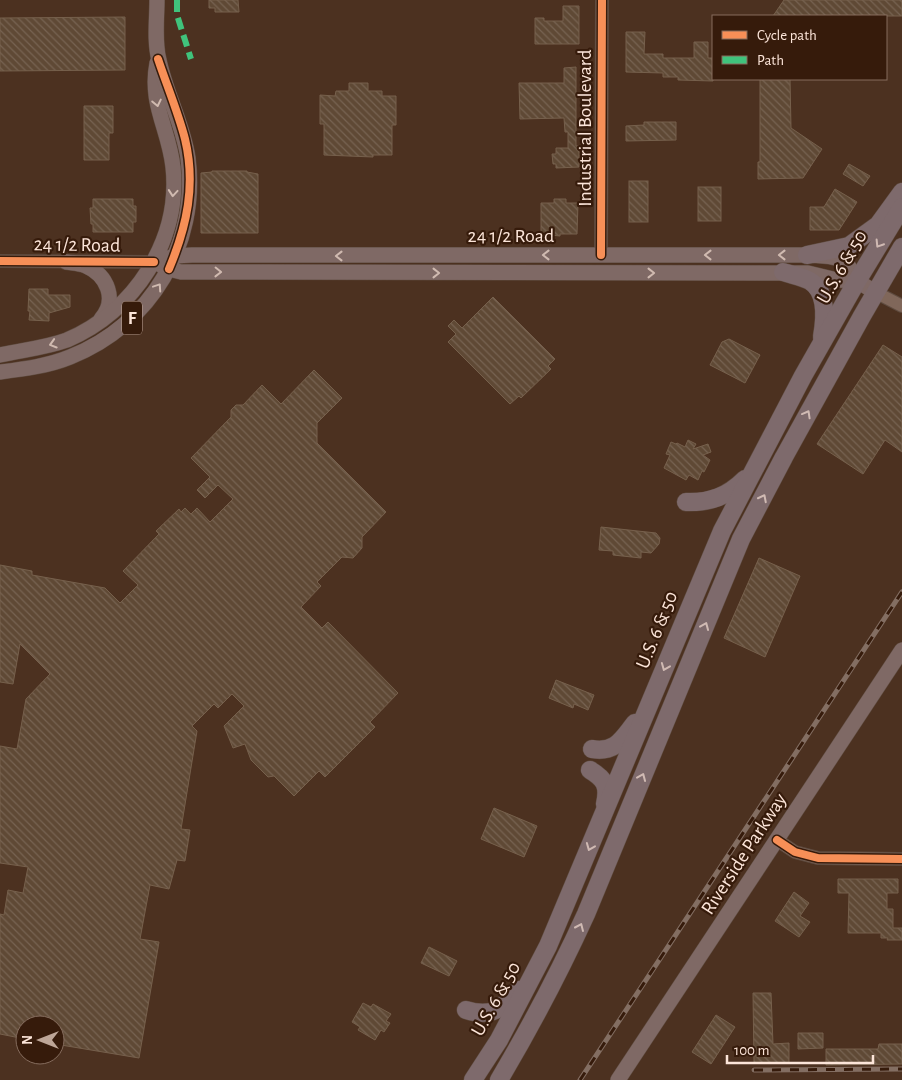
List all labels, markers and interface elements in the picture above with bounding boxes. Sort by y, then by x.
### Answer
legend [712,15,887,80]
text: Cycle path [757,28,817,43]
street label: Industrial Boulevard [575,49,595,207]
text: Path [757,53,784,68]
one-way arrow [151,98,162,107]
one-way arrow [168,189,179,197]
street label: 24 1/2 Road [468,226,554,246]
street label: U.S. 6 & 50 [813,227,871,307]
street label: 24 1/2 Road [33,234,121,256]
one-way arrow [876,239,886,248]
one-way arrow [541,250,549,261]
one-way arrow [704,250,712,260]
one-way arrow [778,250,786,260]
one-way arrow [335,251,343,261]
one-way arrow [214,267,222,277]
one-way arrow [433,268,441,278]
one-way arrow [648,268,656,278]
one-way arrow [152,284,161,293]
road number: F [122,302,142,334]
one-way arrow [49,339,58,349]
one-way arrow [801,411,811,420]
one-way arrow [757,494,767,503]
street label: U.S. 6 & 50 [633,589,681,671]
one-way arrow [699,622,709,631]
one-way arrow [660,662,671,671]
one-way arrow [636,773,647,782]
street label: Riverside Parkway [697,789,791,918]
one-way arrow [586,842,596,850]
one-way arrow [573,923,584,932]
street label: U.S. 6 & 50 [468,959,524,1039]
north arrow [15,1015,65,1065]
scale bar [727,1032,873,1064]
text: N [21,1035,35,1045]
text: 100 m [734,1043,769,1058]

